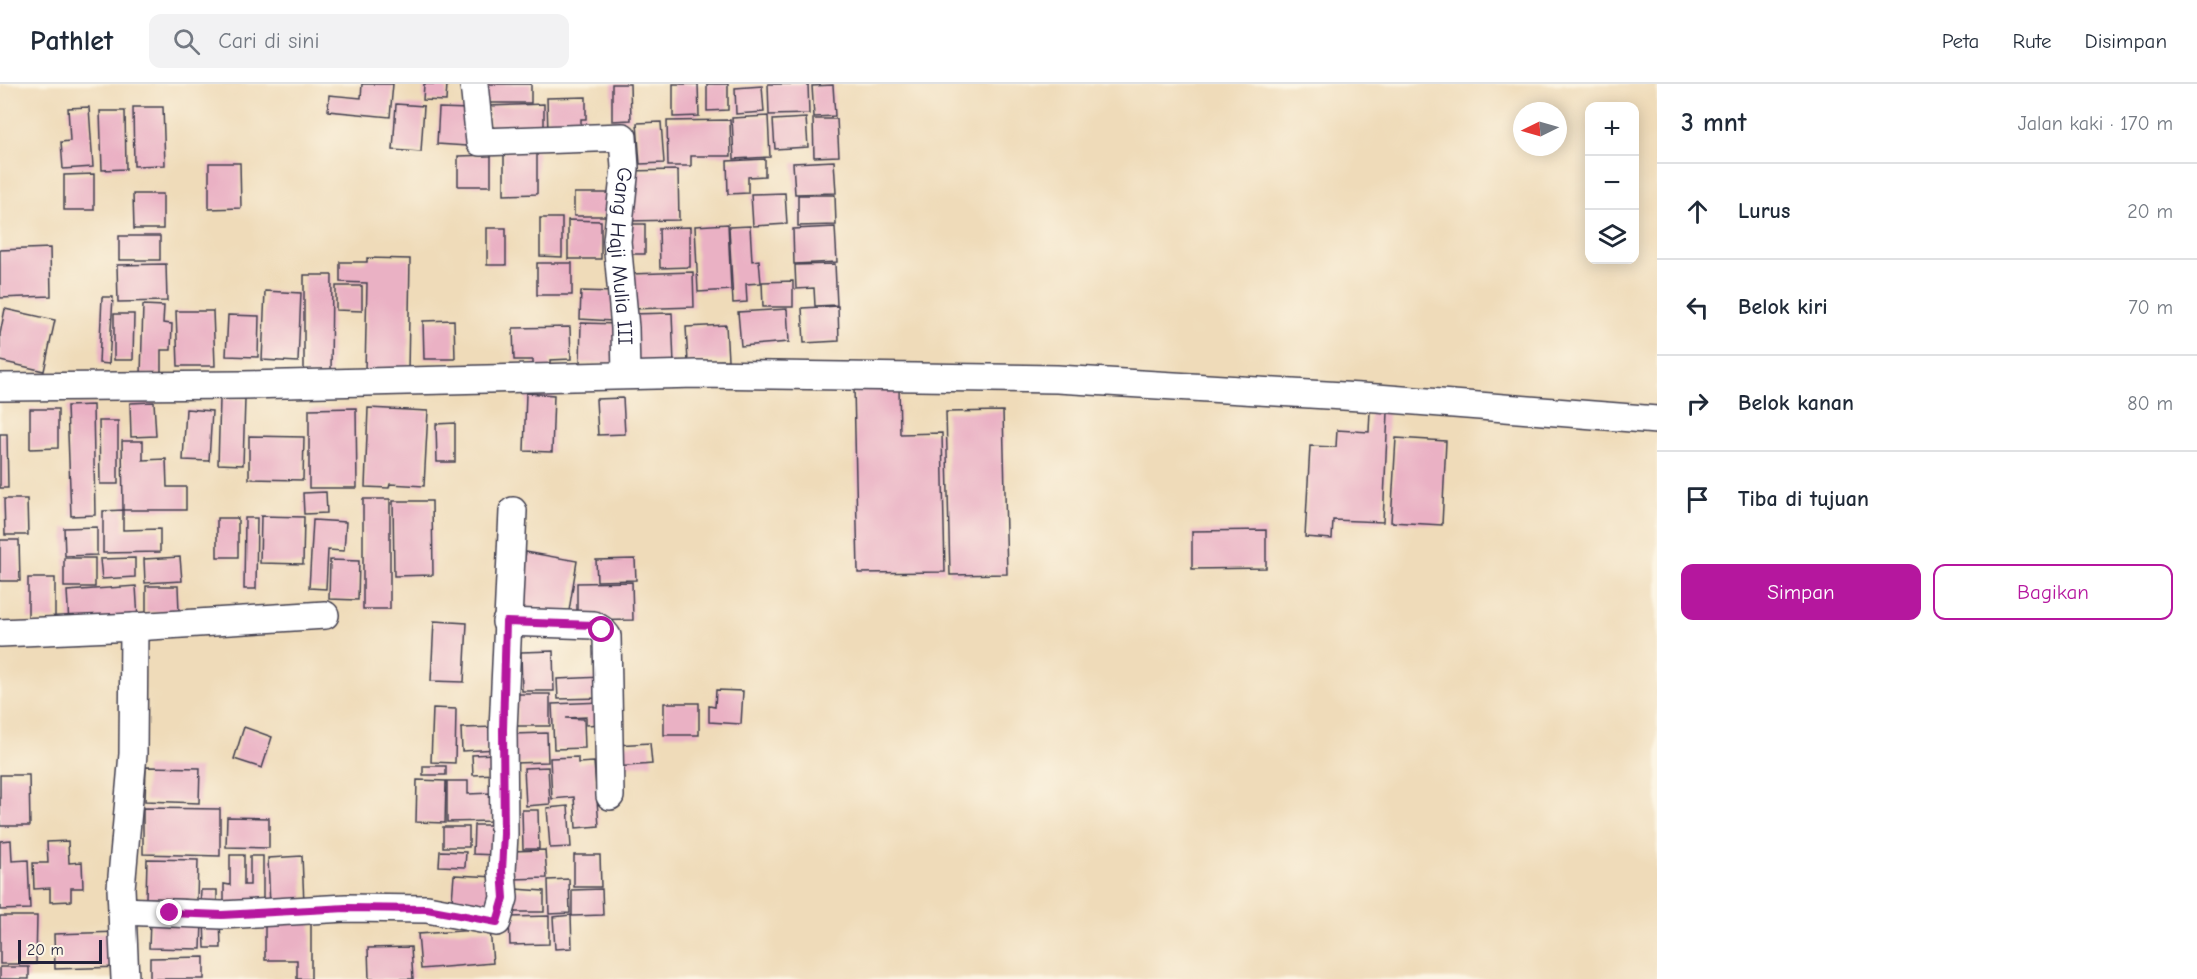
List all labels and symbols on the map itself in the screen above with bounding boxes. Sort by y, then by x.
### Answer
north arrow [1513,102,1567,156]
street label: Gang Haji Mulia III [605,166,637,345]
route start [588,616,614,642]
route end [156,899,182,925]
scale bar [18,937,102,964]

